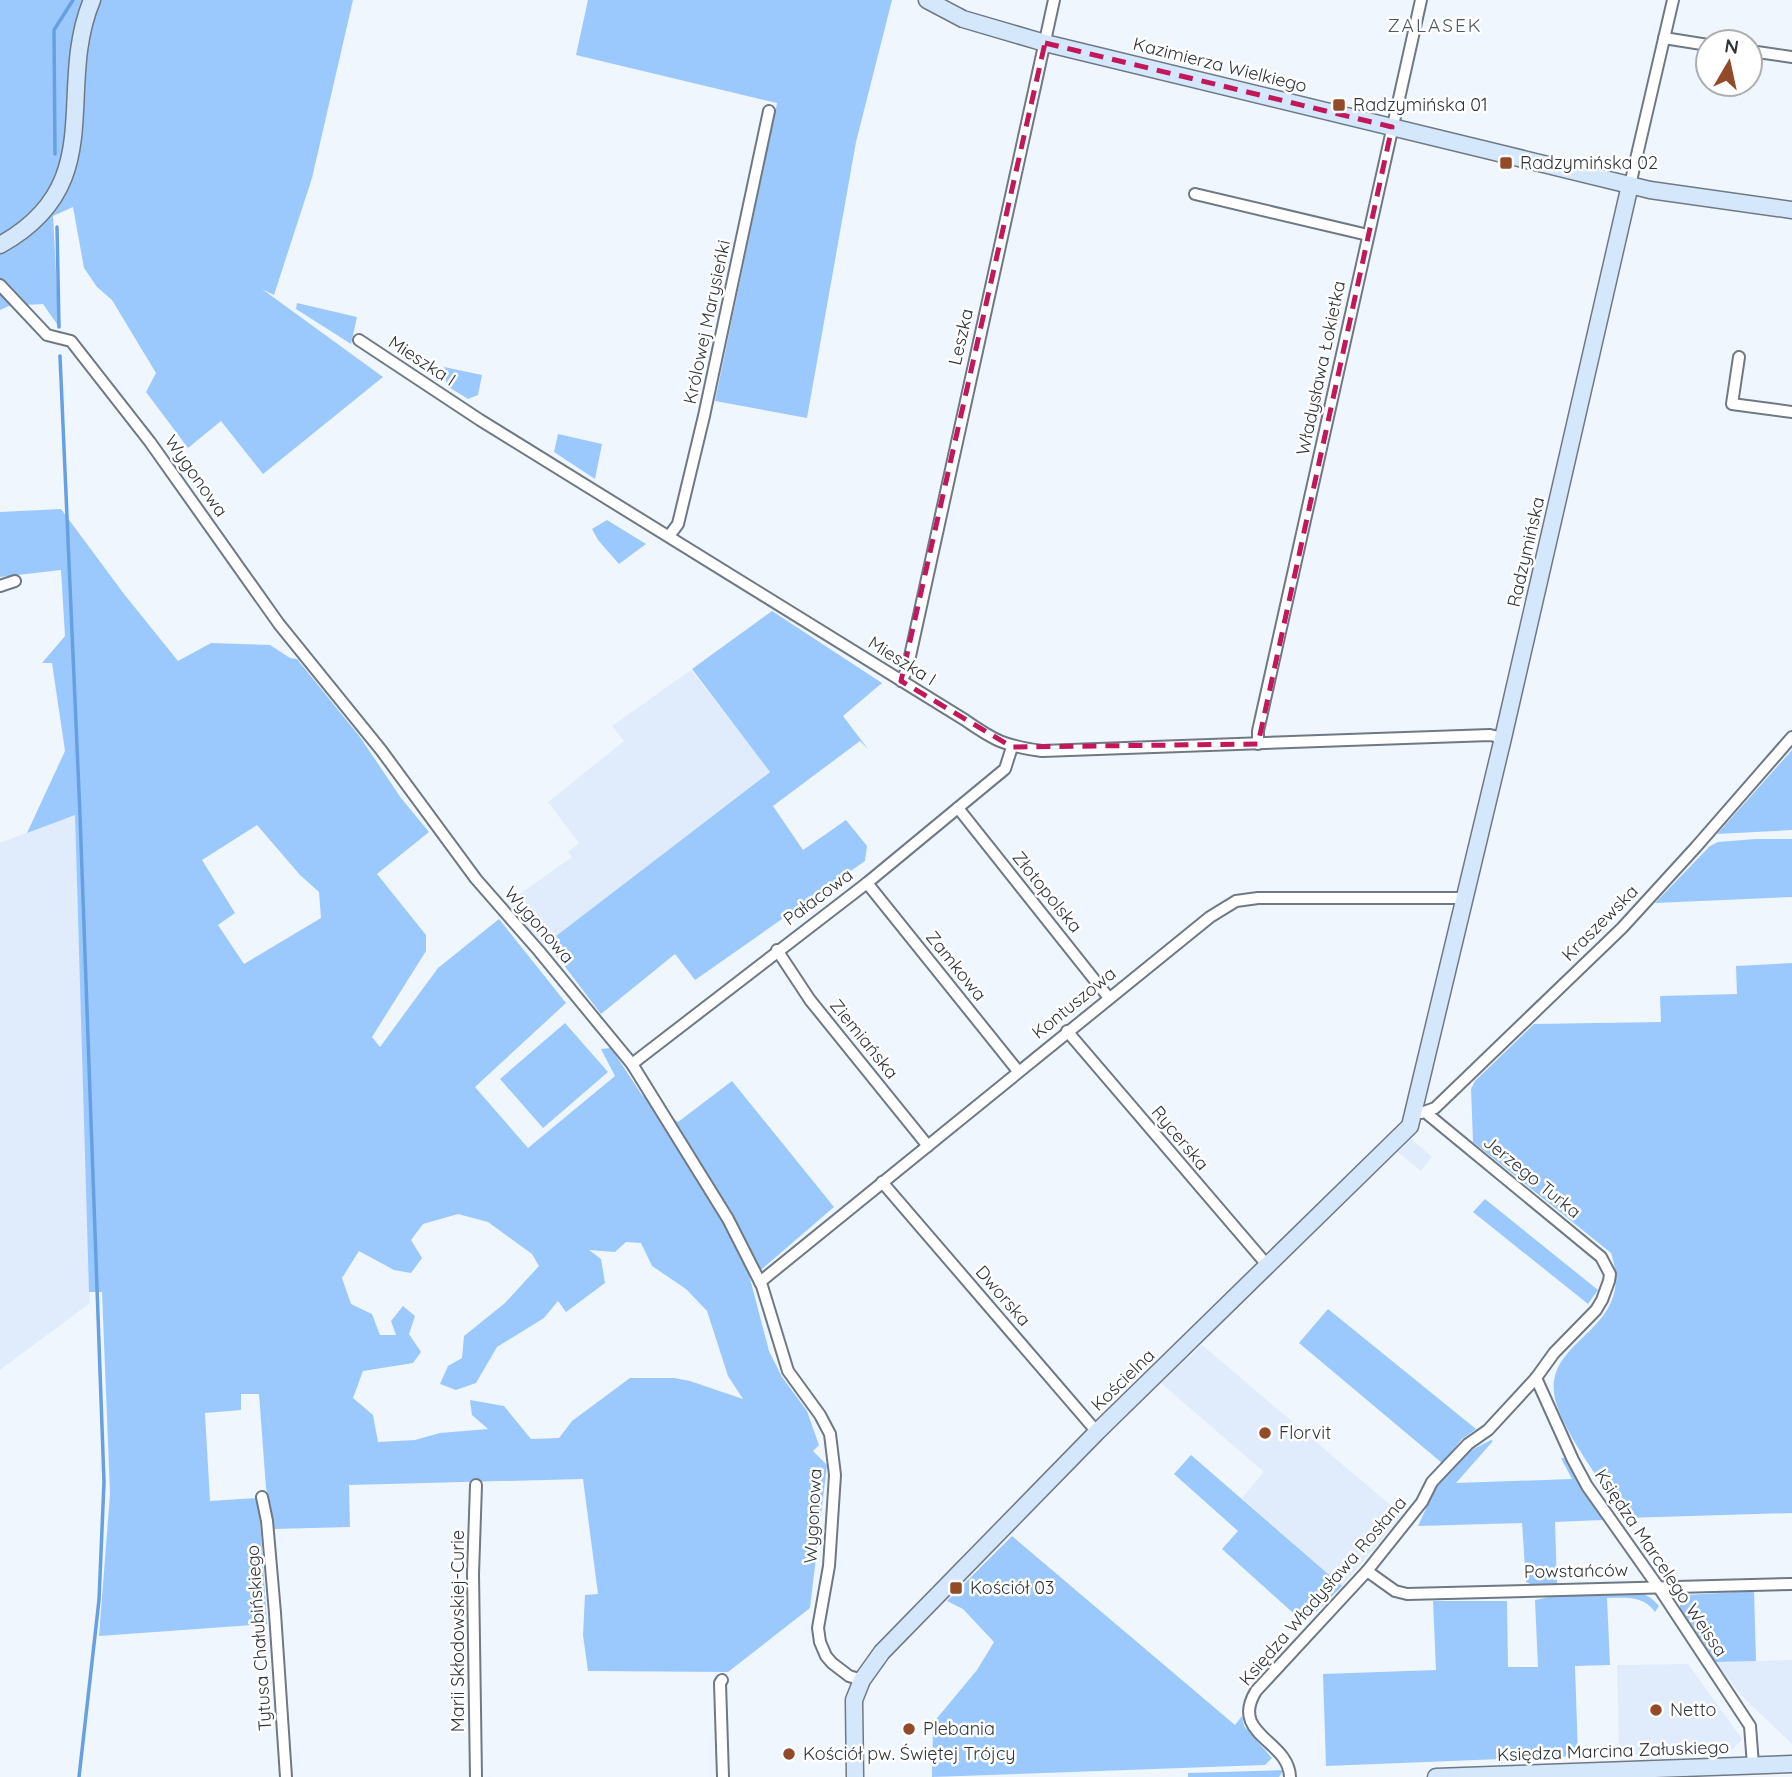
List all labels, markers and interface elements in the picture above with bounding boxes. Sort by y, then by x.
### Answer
district label: ZALASEK [1387,13,1483,37]
north arrow [1694,28,1764,98]
street label: Kazimierza Wielkiego [1131,32,1309,97]
text: N [1723,33,1740,59]
place label: Radzymińska 01 [1353,93,1488,116]
marker: Radzymińska 01 [1331,97,1347,113]
place label: Radzymińska 02 [1520,151,1658,174]
marker: Radzymińska 02 [1498,155,1514,171]
street label: Królowej Marysieńki [678,238,735,406]
street label: Władysława Łokietka [1291,279,1350,457]
street label: Leszka [943,306,978,367]
street label: Mieszka I [384,330,460,391]
street label: Wygonowa [160,430,233,521]
street label: Radzymińska [1502,495,1549,609]
street label: Mieszka I [864,631,941,690]
street label: Złotopolska [1008,846,1087,937]
street label: Pałacowa [778,863,857,930]
street label: Kraszewska [1556,879,1643,966]
street label: Wygonowa [500,881,579,968]
street label: Zamkowa [921,926,992,1005]
street label: Kontuszowa [1027,962,1120,1044]
street label: Ziemiańska [825,994,904,1083]
street label: Rycerska [1147,1101,1214,1175]
street label: Jerzego Turka [1479,1130,1586,1223]
street label: Dworska [971,1261,1036,1331]
street label: Kościelna [1086,1344,1159,1416]
place label: Florvit [1279,1421,1331,1444]
marker: Florvit [1257,1425,1273,1441]
street label: Księdza Marcelego Weissa [1590,1464,1733,1661]
street label: Wygonowa [799,1468,826,1564]
street label: Księdza Władysława Rosłana [1234,1491,1411,1690]
street label: Marii Skłodowskiej-Curie [446,1530,469,1732]
street label: Tytusa Chałubińskiego [241,1544,276,1732]
street label: Powstańców [1524,1558,1628,1583]
place label: Kościół 03 [970,1576,1054,1599]
marker: Kościół 03 [948,1580,964,1596]
place label: Netto [1670,1698,1716,1721]
marker: Netto [1648,1702,1664,1718]
place label: Plebania [923,1717,995,1740]
marker: Plebania [901,1721,917,1737]
street label: Księdza Marcina Załuskiego [1497,1735,1729,1766]
place label: Kościół pw. Świętej Trójcy [803,1742,1015,1765]
marker: Kościół pw. Świętej Trójcy [781,1746,797,1762]

